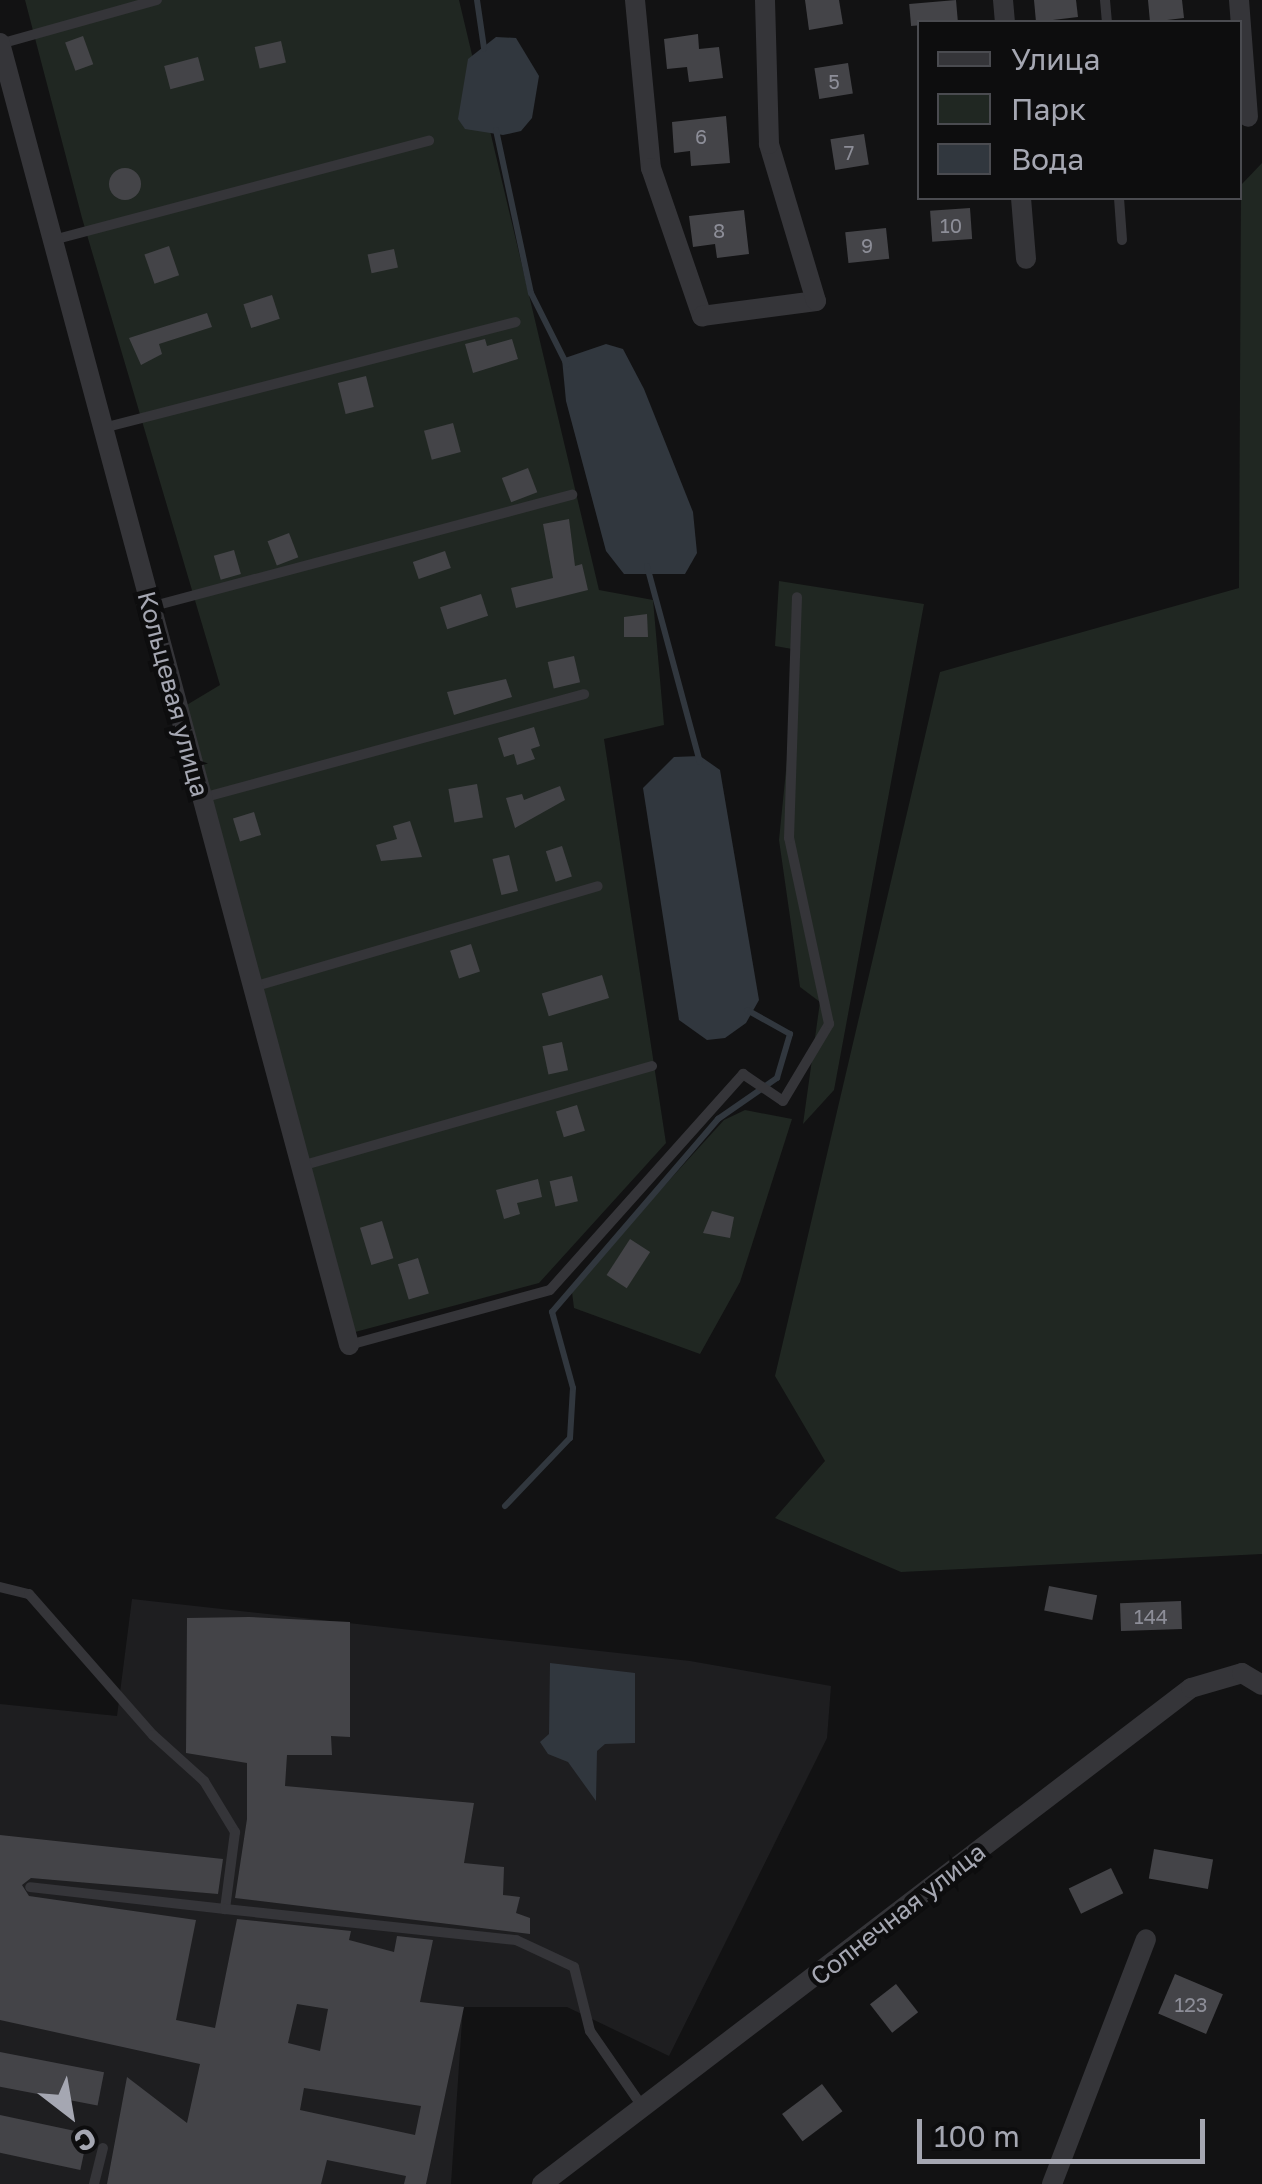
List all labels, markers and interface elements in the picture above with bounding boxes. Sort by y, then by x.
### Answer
legend [917,20,1242,200]
text: Улица [1011,41,1100,77]
house number: 5 [828,69,840,93]
text: Парк [1011,91,1086,127]
house number: 6 [695,124,707,148]
house number: 7 [844,140,854,164]
text: Вода [1011,141,1084,177]
house number: 10 [940,213,962,237]
house number: 8 [713,218,725,242]
house number: 9 [861,233,873,257]
street label: Кольцевая улица [131,588,215,800]
house number: 144 [1134,1604,1168,1628]
street label: Солнечная улица [805,1837,991,1991]
house number: 123 [1175,1992,1207,2016]
north arrow [20,2064,120,2164]
scale bar [922,2099,1210,2161]
text: 100 m [934,2118,1020,2154]
text: С [69,2121,103,2159]

